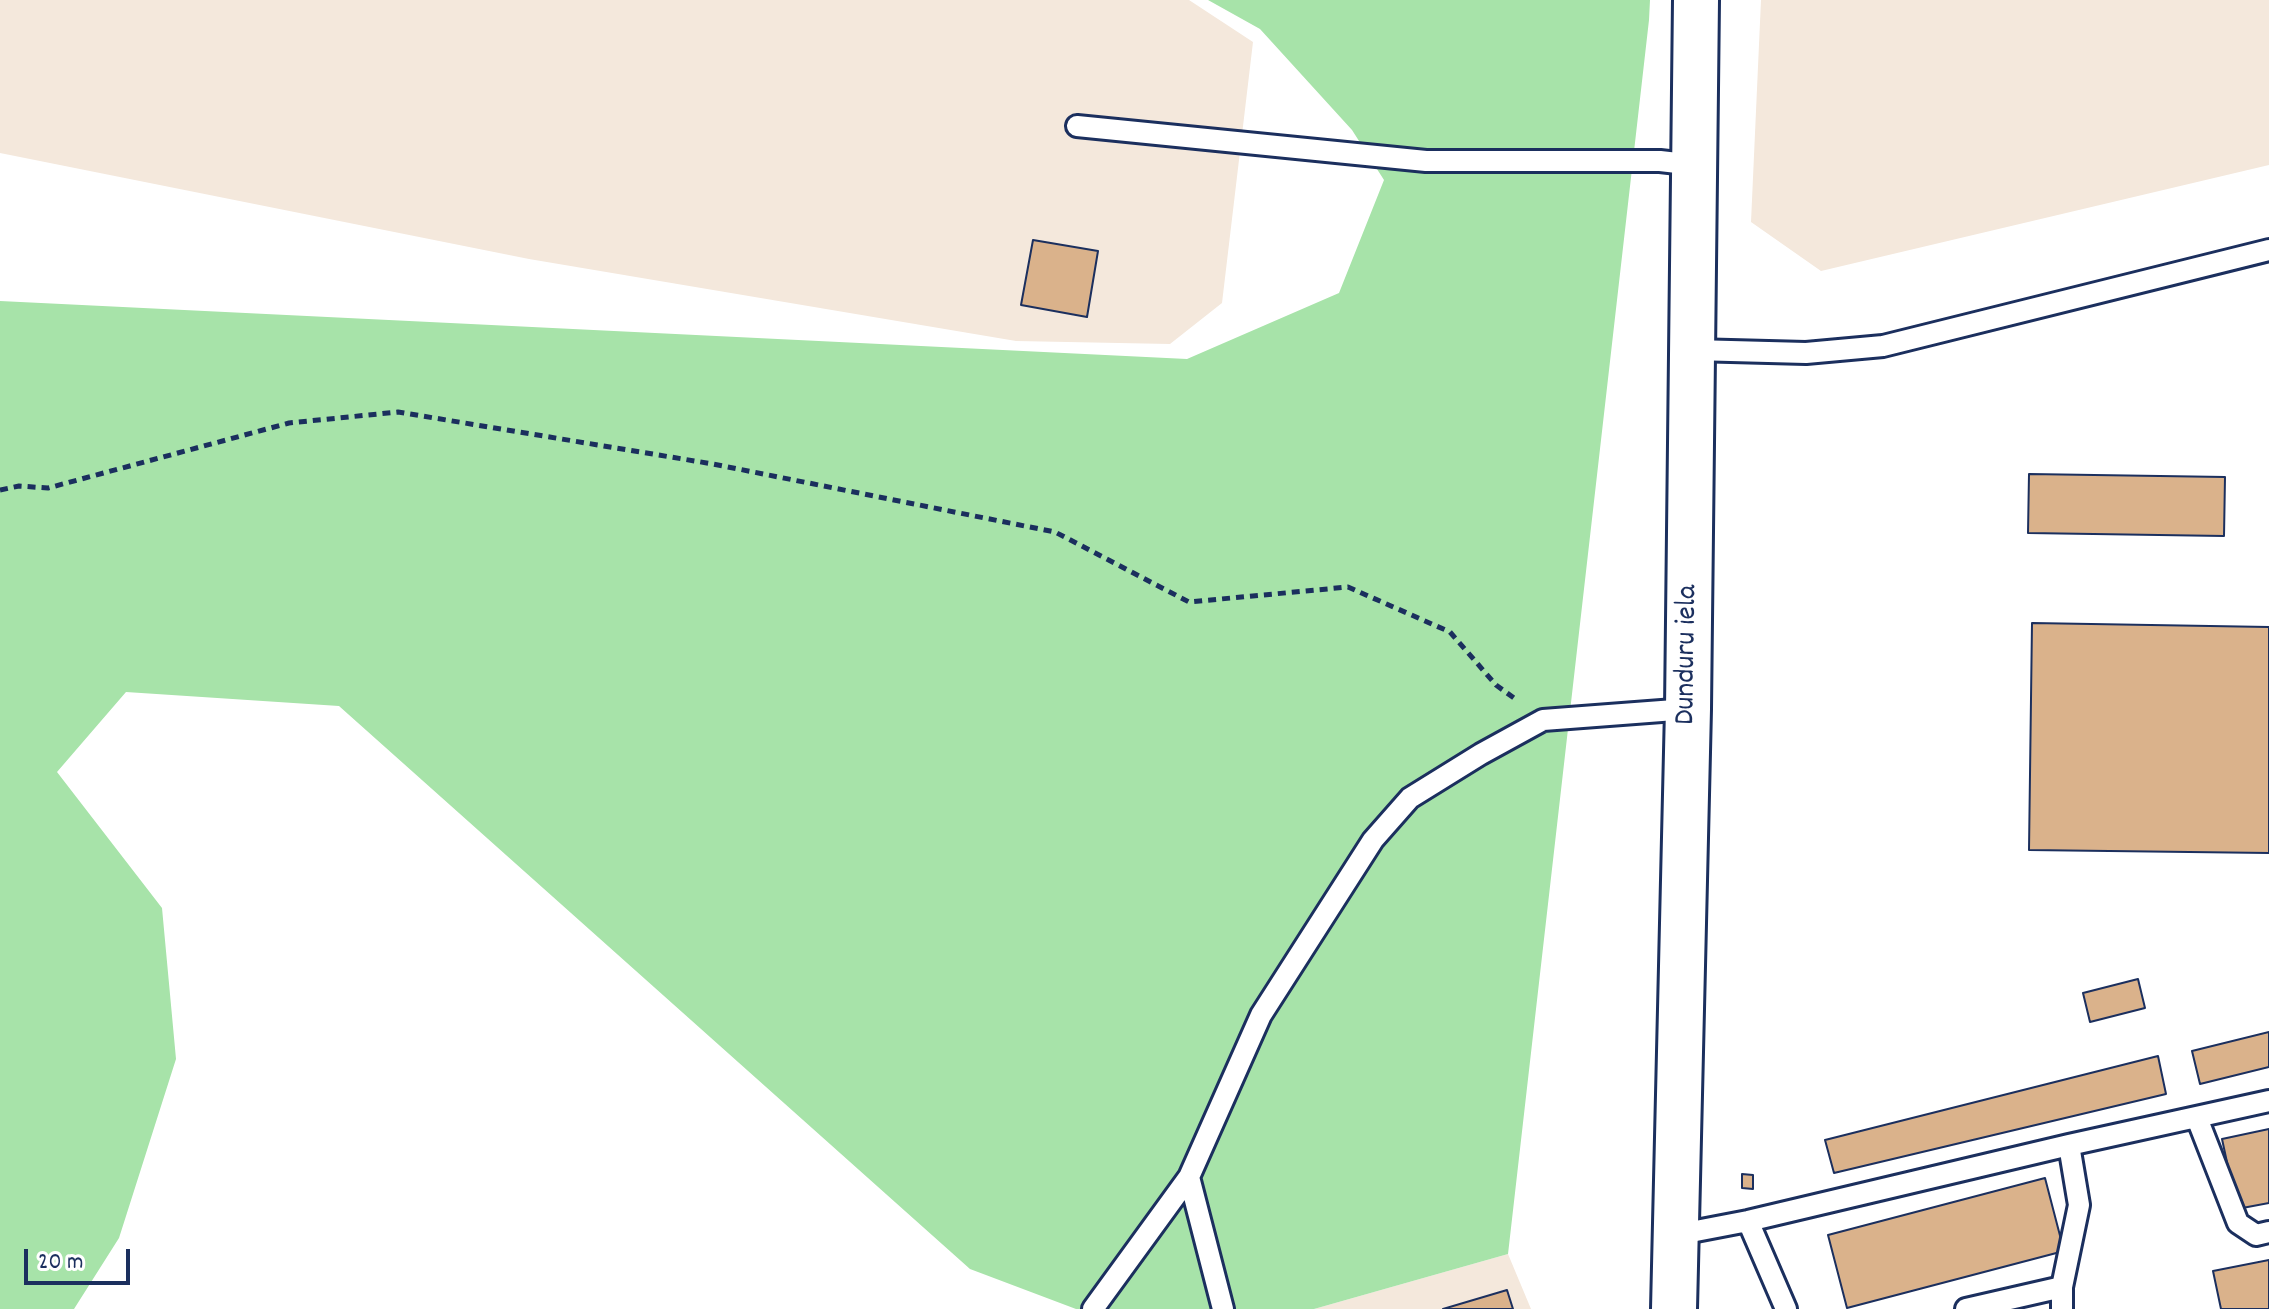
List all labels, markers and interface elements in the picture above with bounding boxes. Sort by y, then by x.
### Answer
street label: Dunduru iela [1670,585,1708,725]
scale bar [28,1233,134,1283]
text: 20 m [38,1246,84,1280]

